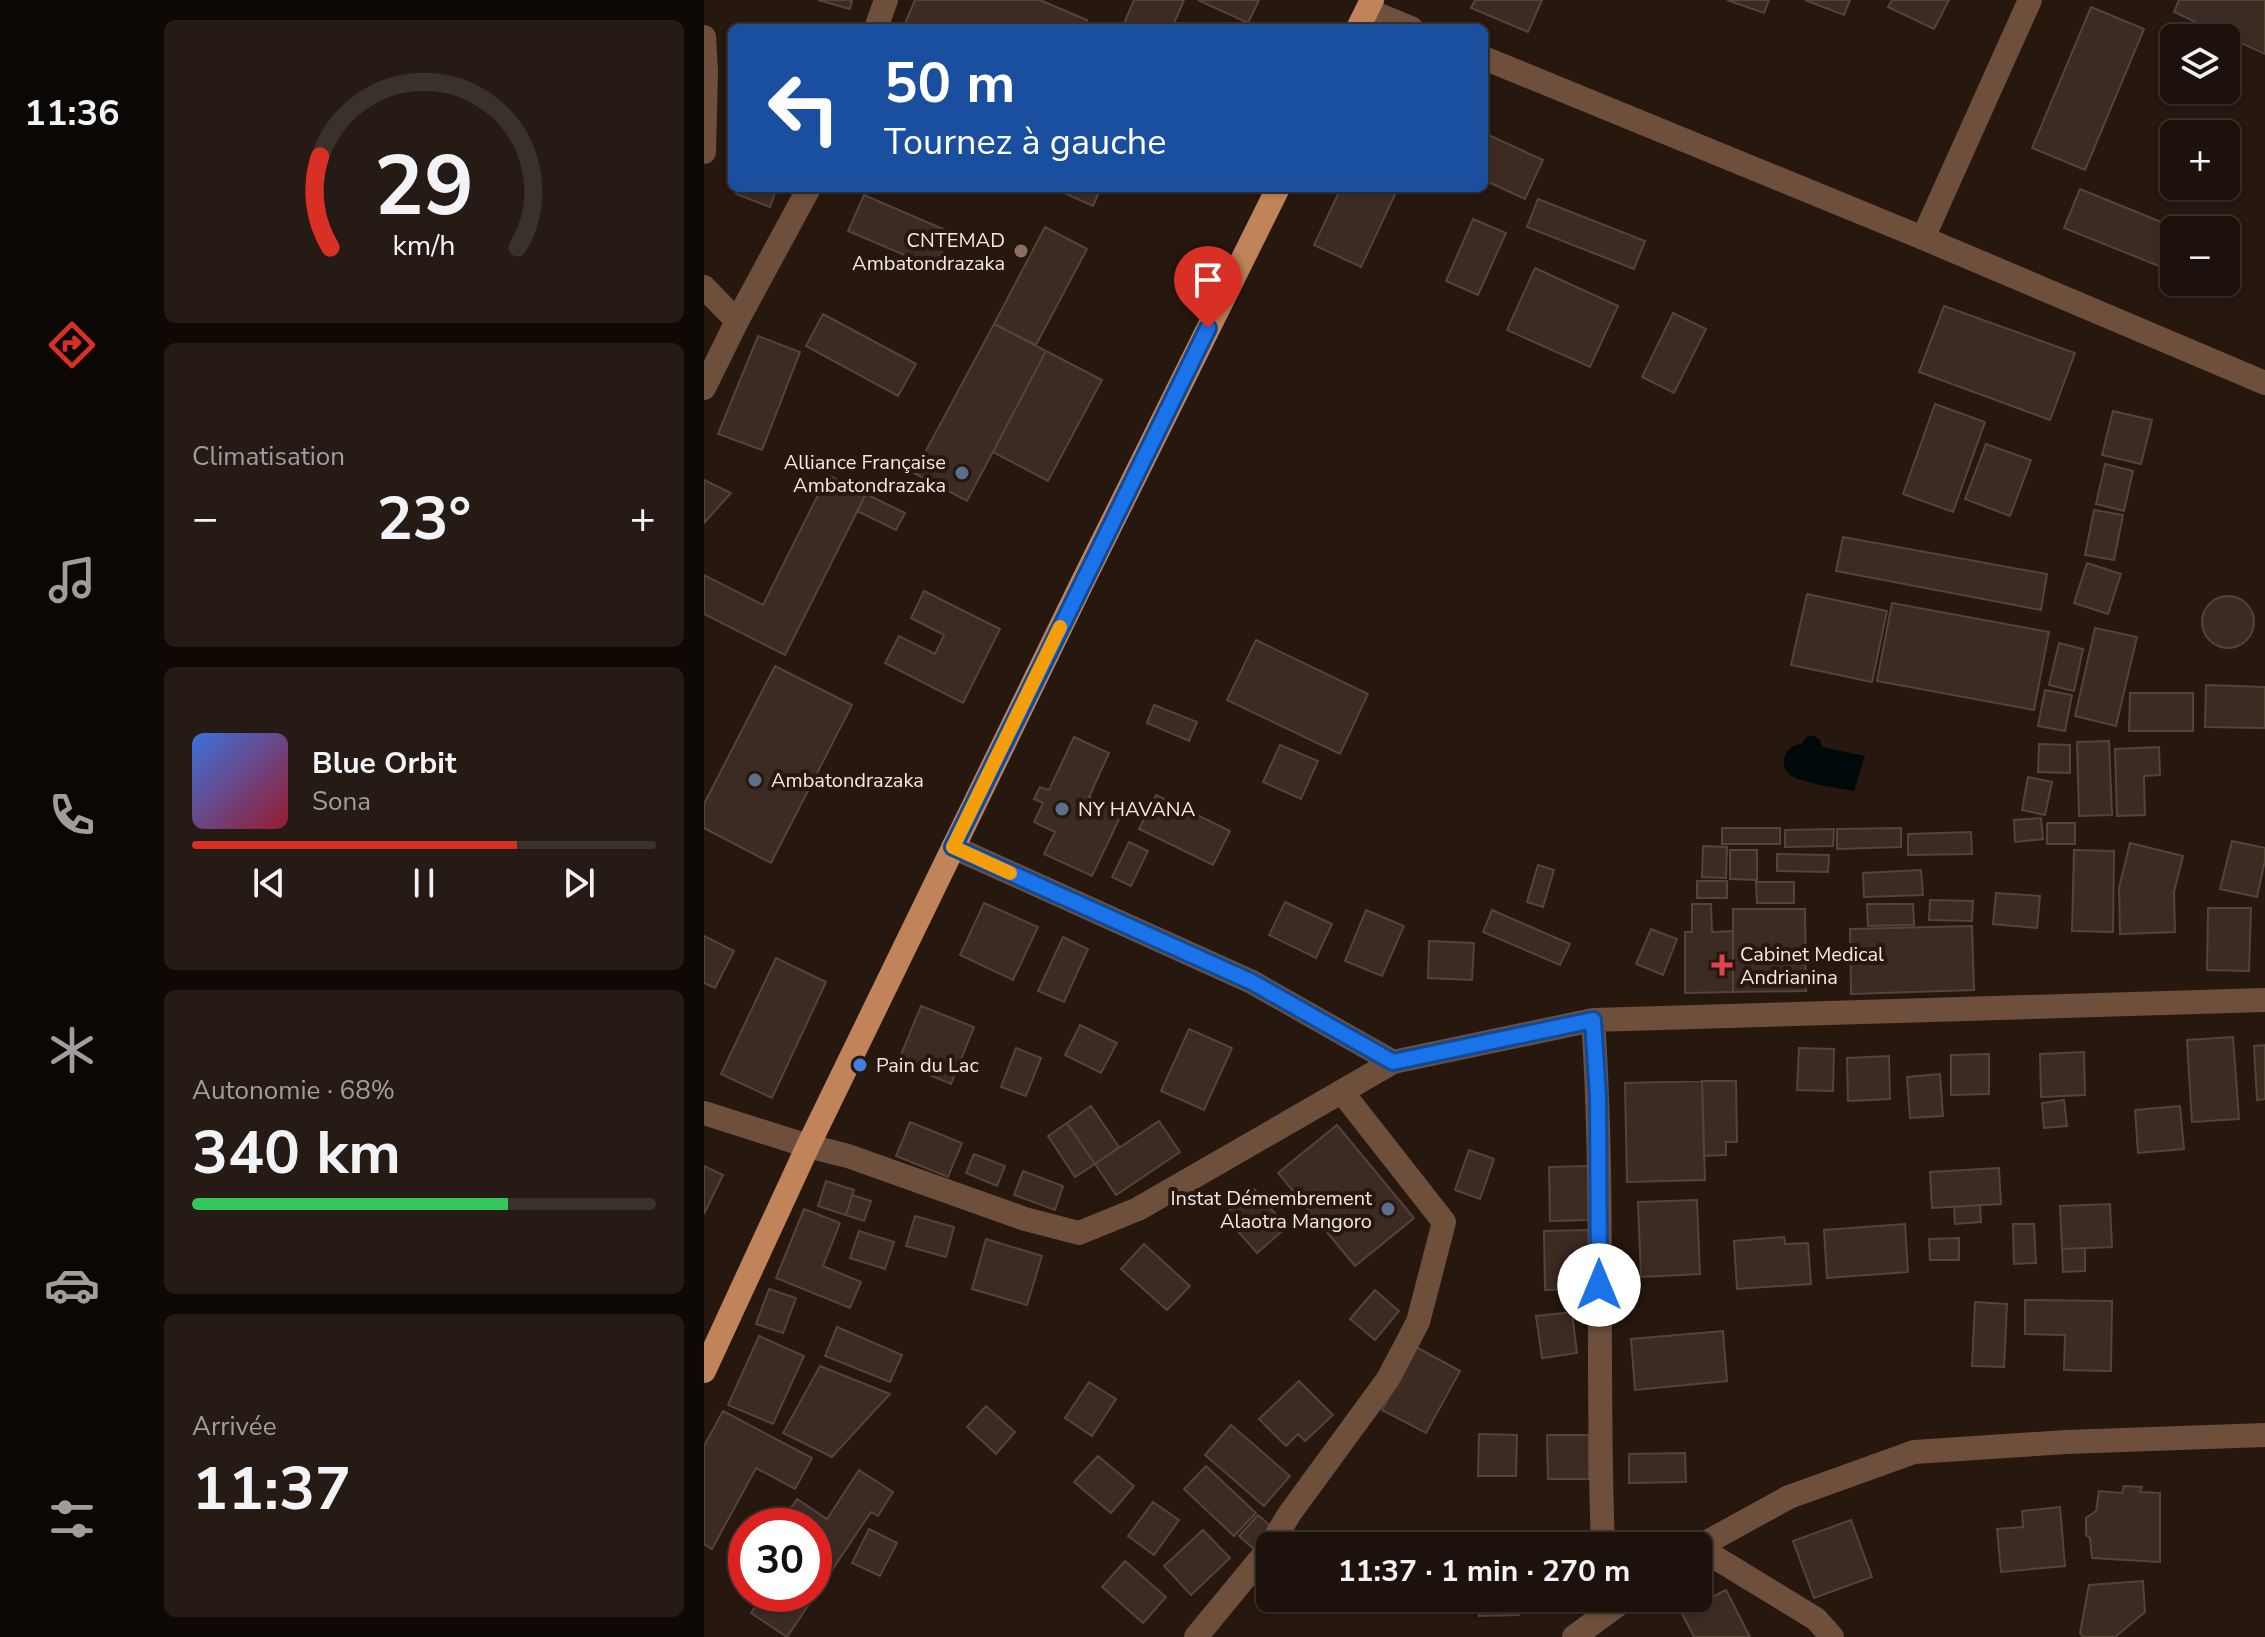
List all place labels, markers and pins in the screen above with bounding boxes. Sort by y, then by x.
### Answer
place label: CNTEMAD Ambatondrazaka [852,227,1005,277]
marker: CNTEMAD Ambatondrazaka [1012,242,1030,260]
pin [1174,246,1242,328]
place label: Alliance Française Ambatondrazaka [784,449,946,499]
marker: Alliance Française Ambatondrazaka [953,464,971,482]
place label: Ambatondrazaka [771,767,924,794]
marker: Ambatondrazaka [746,771,764,789]
place label: NY HAVANA [1078,796,1196,823]
marker: NY HAVANA [1053,800,1071,818]
place label: Cabinet Medical Andrianina [1740,941,1884,991]
marker: Cabinet Medical Andrianina [1711,954,1733,976]
place label: Pain du Lac [876,1052,979,1079]
marker: Pain du Lac [851,1056,869,1074]
place label: Instat Démembrement Alaotra Mangoro [1170,1185,1373,1235]
marker: Instat Démembrement Alaotra Mangoro [1379,1200,1397,1218]

